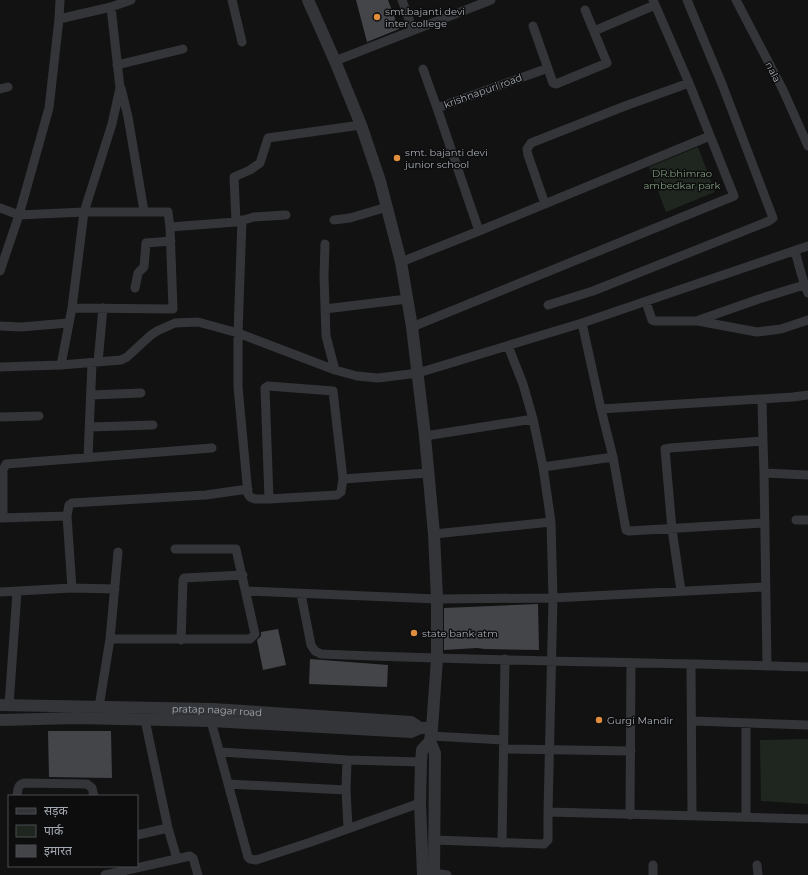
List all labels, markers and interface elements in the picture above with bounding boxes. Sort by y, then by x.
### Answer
place label: smt.bajanti devi inter college [385,5,465,30]
marker: smt.bajanti devi inter college [372,12,382,22]
street label: nala [762,60,784,84]
street label: krishnapuri road [442,71,524,111]
place label: smt. bajanti devi junior school [404,146,488,171]
marker: smt. bajanti devi junior school [392,153,402,163]
park label: DR.bhimrao ambedkar park [643,167,721,192]
place label: state bank atm [422,627,498,640]
marker: state bank atm [409,628,419,638]
street label: pratap nagar road [172,702,262,719]
place label: Gurgi Mandir [607,714,673,727]
marker: Gurgi Mandir [594,715,604,725]
legend [8,795,138,867]
text: सड़क [44,803,69,818]
text: पार्क [44,823,64,838]
text: इमारत [44,843,73,858]

